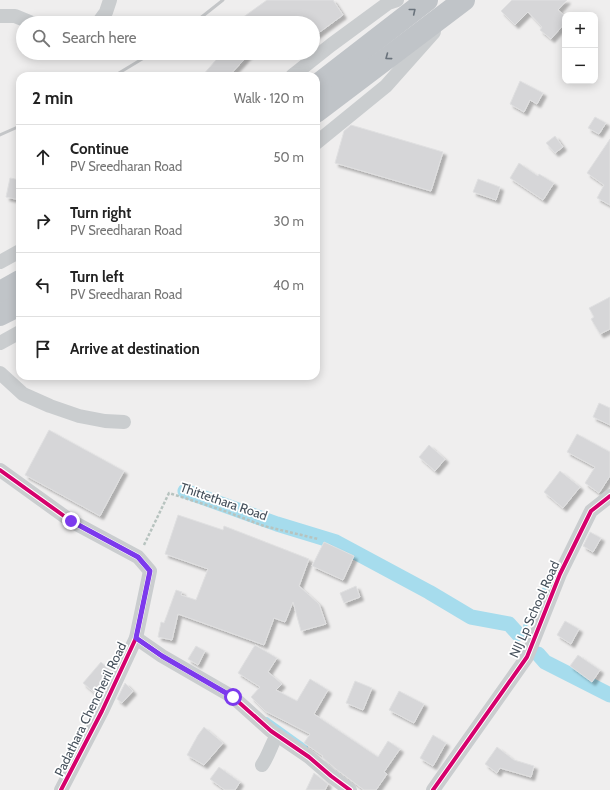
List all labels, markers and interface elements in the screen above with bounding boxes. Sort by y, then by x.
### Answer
one-way arrow [409,9,416,16]
map controls [562,12,598,84]
button: + [562,12,598,48]
search box [16,16,320,60]
icon: search [30,27,52,49]
text: Search here [62,29,137,47]
button: − [562,48,598,84]
one-way arrow [385,53,392,60]
text: 2 min [32,88,73,108]
text: Walk · 120 m [234,90,304,106]
text: Continue [70,140,129,158]
icon: ahead [32,146,54,168]
text: 50 m [274,149,304,165]
text: PV Sreedharan Road [70,158,182,174]
text: Turn right [70,204,131,222]
icon: right [32,210,54,232]
text: 30 m [274,213,304,229]
text: PV Sreedharan Road [70,222,182,238]
text: Turn left [70,268,124,286]
icon: left [32,274,54,296]
text: 40 m [273,277,304,293]
text: PV Sreedharan Road [70,286,182,302]
icon: arrive [32,338,54,360]
text: Arrive at destination [70,340,200,358]
street label: Thittethara Road [178,479,270,523]
route end [62,512,80,530]
street label: NIJ Lp School Road [505,558,563,660]
street label: Padathara Chencheril Road [51,639,129,779]
route start [224,688,242,706]

